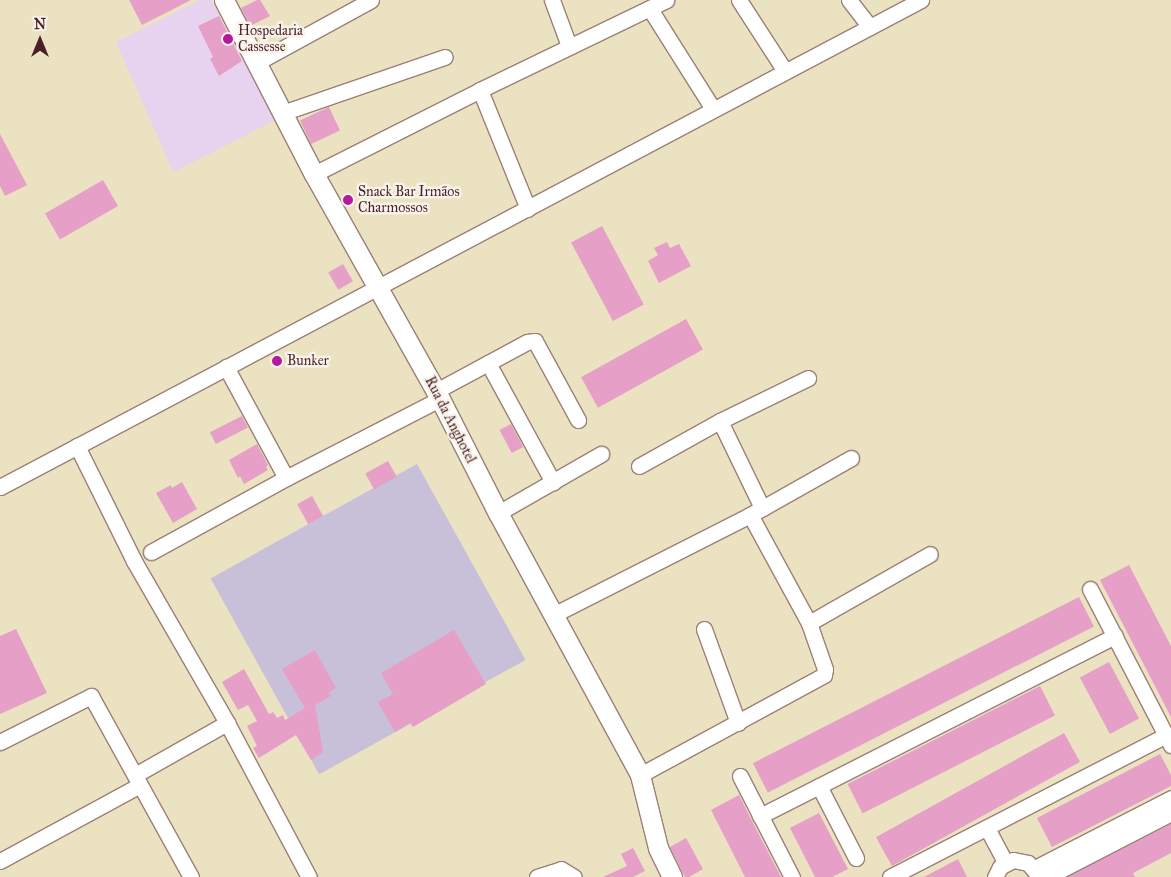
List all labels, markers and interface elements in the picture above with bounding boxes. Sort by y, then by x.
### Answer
north arrow [15,15,65,65]
text: N [34,16,46,33]
place label: Hospedaria Cassesse [238,23,303,56]
marker: Hospedaria Cassesse [222,33,234,45]
place label: Snack Bar Irmãos Charmossos [358,184,460,216]
marker: Snack Bar Irmãos Charmossos [342,194,354,206]
place label: Bunker [287,353,329,369]
marker: Bunker [271,355,283,367]
street label: Rua da Anghotel [421,374,479,466]

